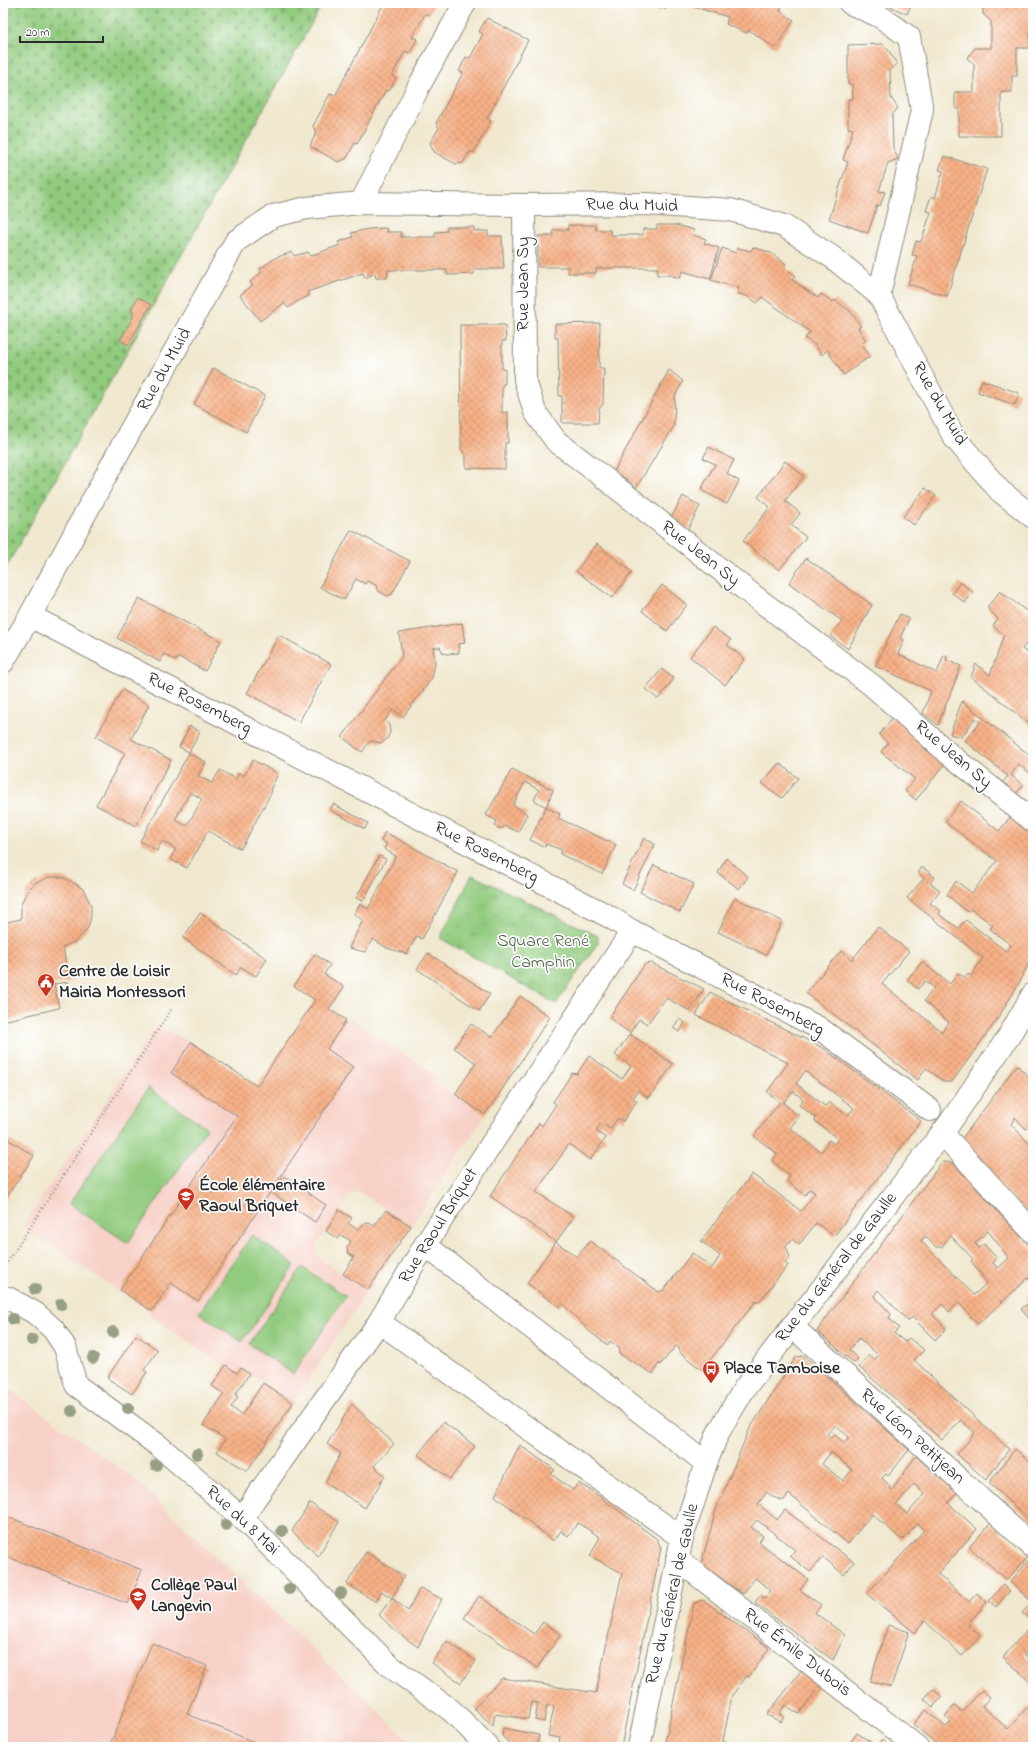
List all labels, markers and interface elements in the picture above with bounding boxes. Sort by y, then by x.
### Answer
scale bar [20,18,103,44]
text: 20 m [26,24,49,42]
street label: Rue du Muid [586,192,678,220]
street label: Rue Jean Sy [511,237,537,331]
street label: Rue du Muid [131,323,199,417]
street label: Rue du Muid [905,358,973,450]
street label: Rue Jean Sy [655,515,745,593]
street label: Rue Rosemberg [142,666,256,742]
street label: Rue Jean Sy [909,715,997,795]
street label: Rue Rosemberg [429,815,543,891]
park label: Square René Camphin [497,929,590,976]
place label: Centre de Loisir Mairia Montessori [59,959,186,1006]
street label: Rue Rosemberg [715,967,829,1044]
public building icon: Centre de Loisir Mairia Montessori [36,972,56,997]
street label: Rue Raoul Briquet [393,1163,485,1289]
place label: École élémentaire Raoul Briquet [199,1173,326,1220]
school or university icon: École élémentaire Raoul Briquet [176,1186,196,1211]
street label: Rue du Général de Gaulle [770,1186,905,1349]
place label: Place Tamboise [724,1356,841,1382]
bus stop icon: Place Tamboise [701,1359,721,1384]
street label: Rue Léon Petitjean [854,1383,970,1491]
street label: Rue du 8 Mai [199,1480,285,1562]
street label: Rue du Général de Gaulle [640,1500,707,1687]
place label: Collège Paul Langevin [151,1573,237,1621]
school or university icon: Collège Paul Langevin [128,1586,148,1611]
street label: Rue Émile Dubois [737,1602,857,1704]

